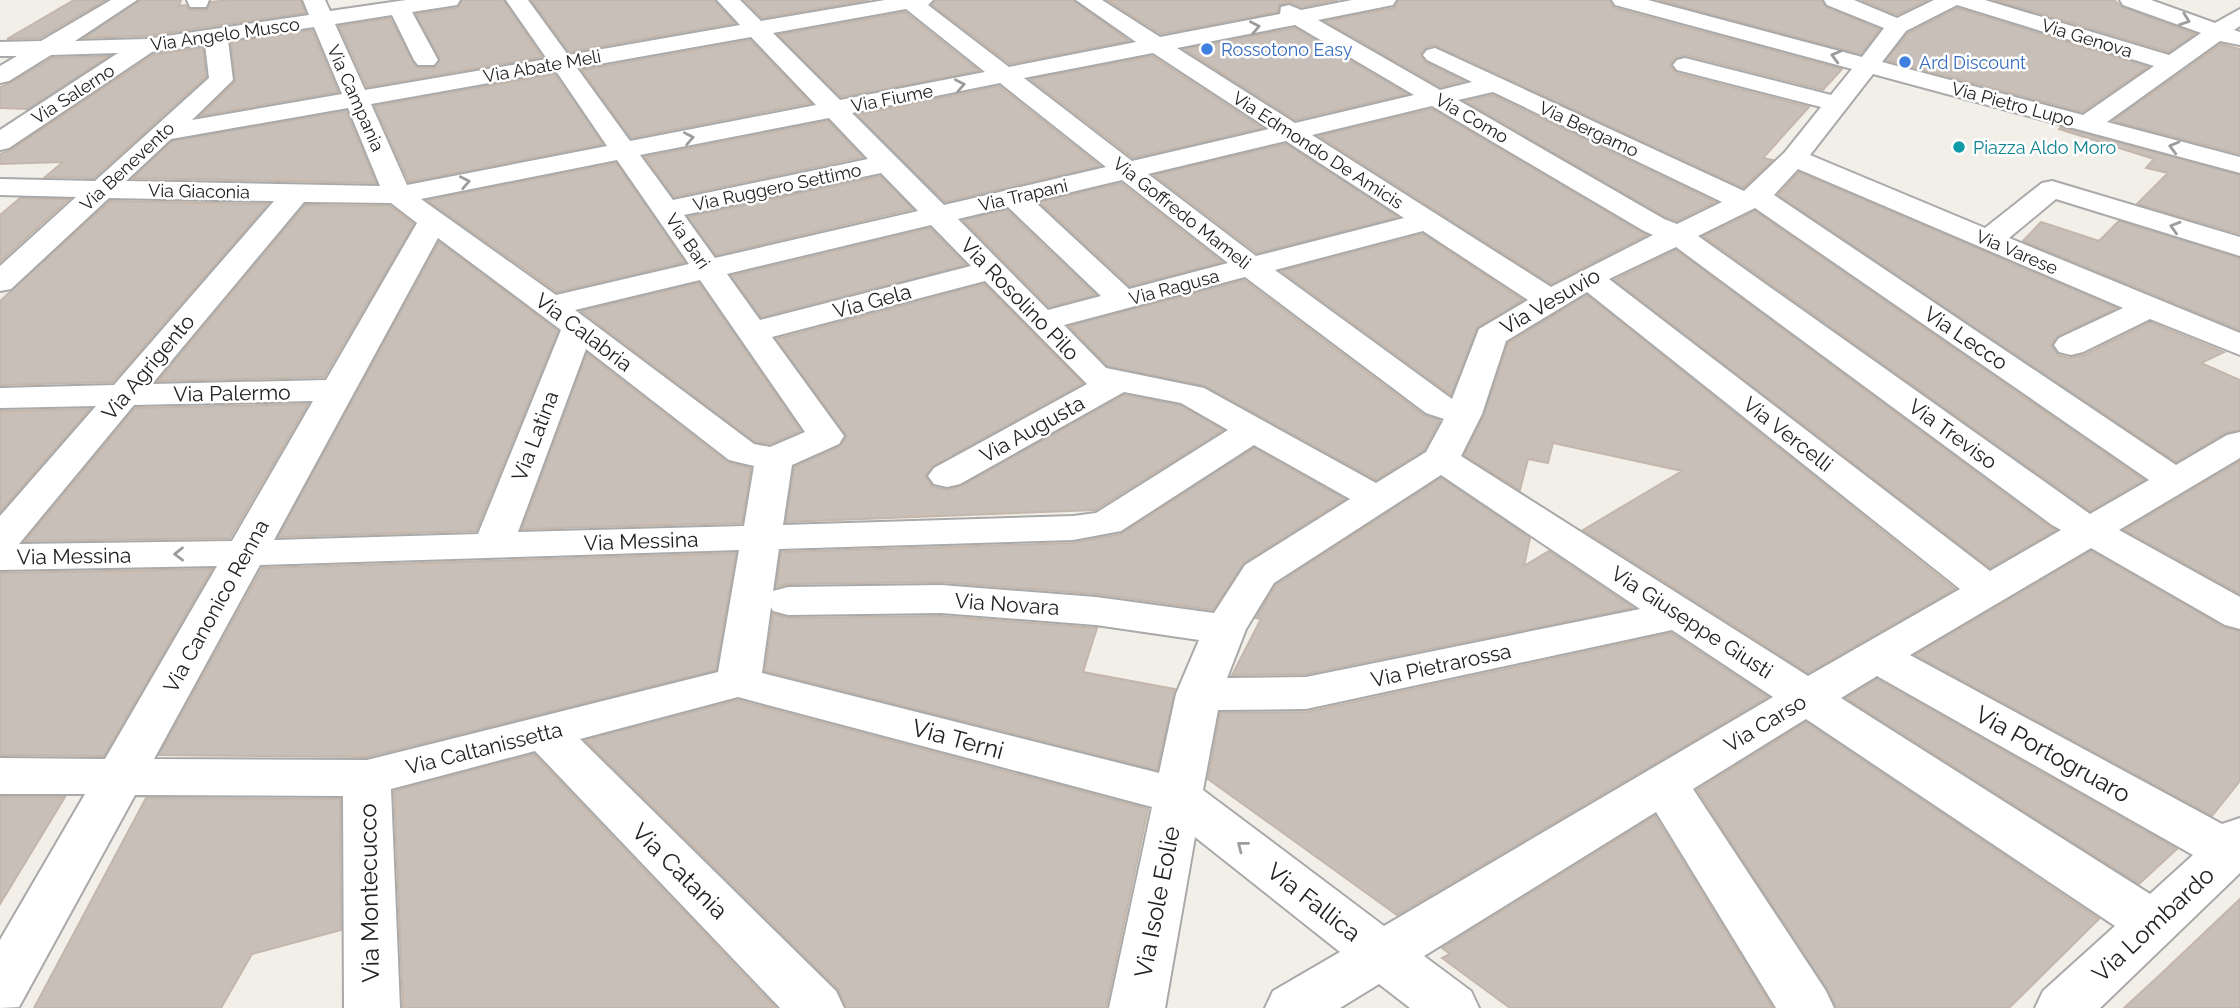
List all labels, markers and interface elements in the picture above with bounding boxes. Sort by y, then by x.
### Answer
one-way arrow [2179,12,2191,26]
street label: Via Angelo Musco [149,13,301,55]
street label: Via Genova [2039,14,2135,62]
one-way arrow [1249,20,1261,35]
place label: Rossotono Easy [1221,39,1353,60]
street label: Via Campania [323,41,389,155]
marker: Rossotono Easy [1199,41,1215,57]
street label: Via Abate Meli [482,45,602,87]
one-way arrow [1830,50,1842,64]
place label: Ard Discount [1919,52,2026,73]
marker: Ard Discount [1897,54,1913,70]
street label: Via Salerno [28,59,118,128]
street label: Via Pietro Lupo [1949,77,2077,131]
one-way arrow [954,78,966,93]
street label: Via Fiume [849,80,935,116]
street label: Via Edmondo De Amicis [1229,87,1408,213]
street label: Via Como [1432,89,1513,147]
street label: Via Bergamo [1536,97,1642,161]
street label: Via Benevento [76,117,179,215]
one-way arrow [683,132,695,147]
place label: Piazza Aldo Moro [1973,137,2116,158]
marker: Piazza Aldo Moro [1951,139,1967,155]
one-way arrow [2168,141,2180,156]
street label: Via Goffredo Mameli [1109,153,1255,273]
street label: Via Ruggero Settimo [691,159,863,215]
street label: Via Trapani [976,175,1070,215]
one-way arrow [459,176,471,191]
street label: Via Giaconia [148,180,250,202]
street label: Via Bari [661,209,715,273]
one-way arrow [2169,220,2181,235]
street label: Via Varese [1973,225,2061,279]
street label: Via Rosolino Pilo [955,233,1085,365]
street label: Via Vesuvio [1496,262,1604,340]
street label: Via Ragusa [1127,265,1221,309]
street label: Via Gela [830,279,914,323]
street label: Via Calabria [531,287,637,377]
street label: Via Lecco [1919,301,2013,375]
street label: Via Agrigento [96,309,200,425]
street label: Via Palermo [173,379,291,407]
street label: Via Latina [506,387,564,485]
street label: Via Augusta [975,390,1089,468]
street label: Via Vercelli [1738,391,1838,477]
street label: Via Treviso [1904,393,2002,475]
street label: Via Canonico Renna [158,515,274,697]
street label: Via Messina [583,527,699,555]
street label: Via Messina [16,543,132,569]
one-way arrow [173,546,184,562]
street label: Via Giuseppe Giusti [1607,560,1777,684]
street label: Via Novara [954,588,1060,620]
street label: Via Pietrarossa [1369,638,1513,692]
street label: Via Carso [1719,689,1811,757]
street label: Via Portogruaro [1970,699,2136,809]
street label: Via Terni [909,713,1007,765]
street label: Via Caltanissetta [403,716,565,780]
street label: Via Montecucco [353,803,385,983]
street label: Via Catania [626,817,734,925]
street label: Via Isole Eolie [1128,824,1186,980]
one-way arrow [1238,842,1250,855]
street label: Via Fallica [1261,856,1367,948]
street label: Via Lombardo [2086,860,2220,988]

